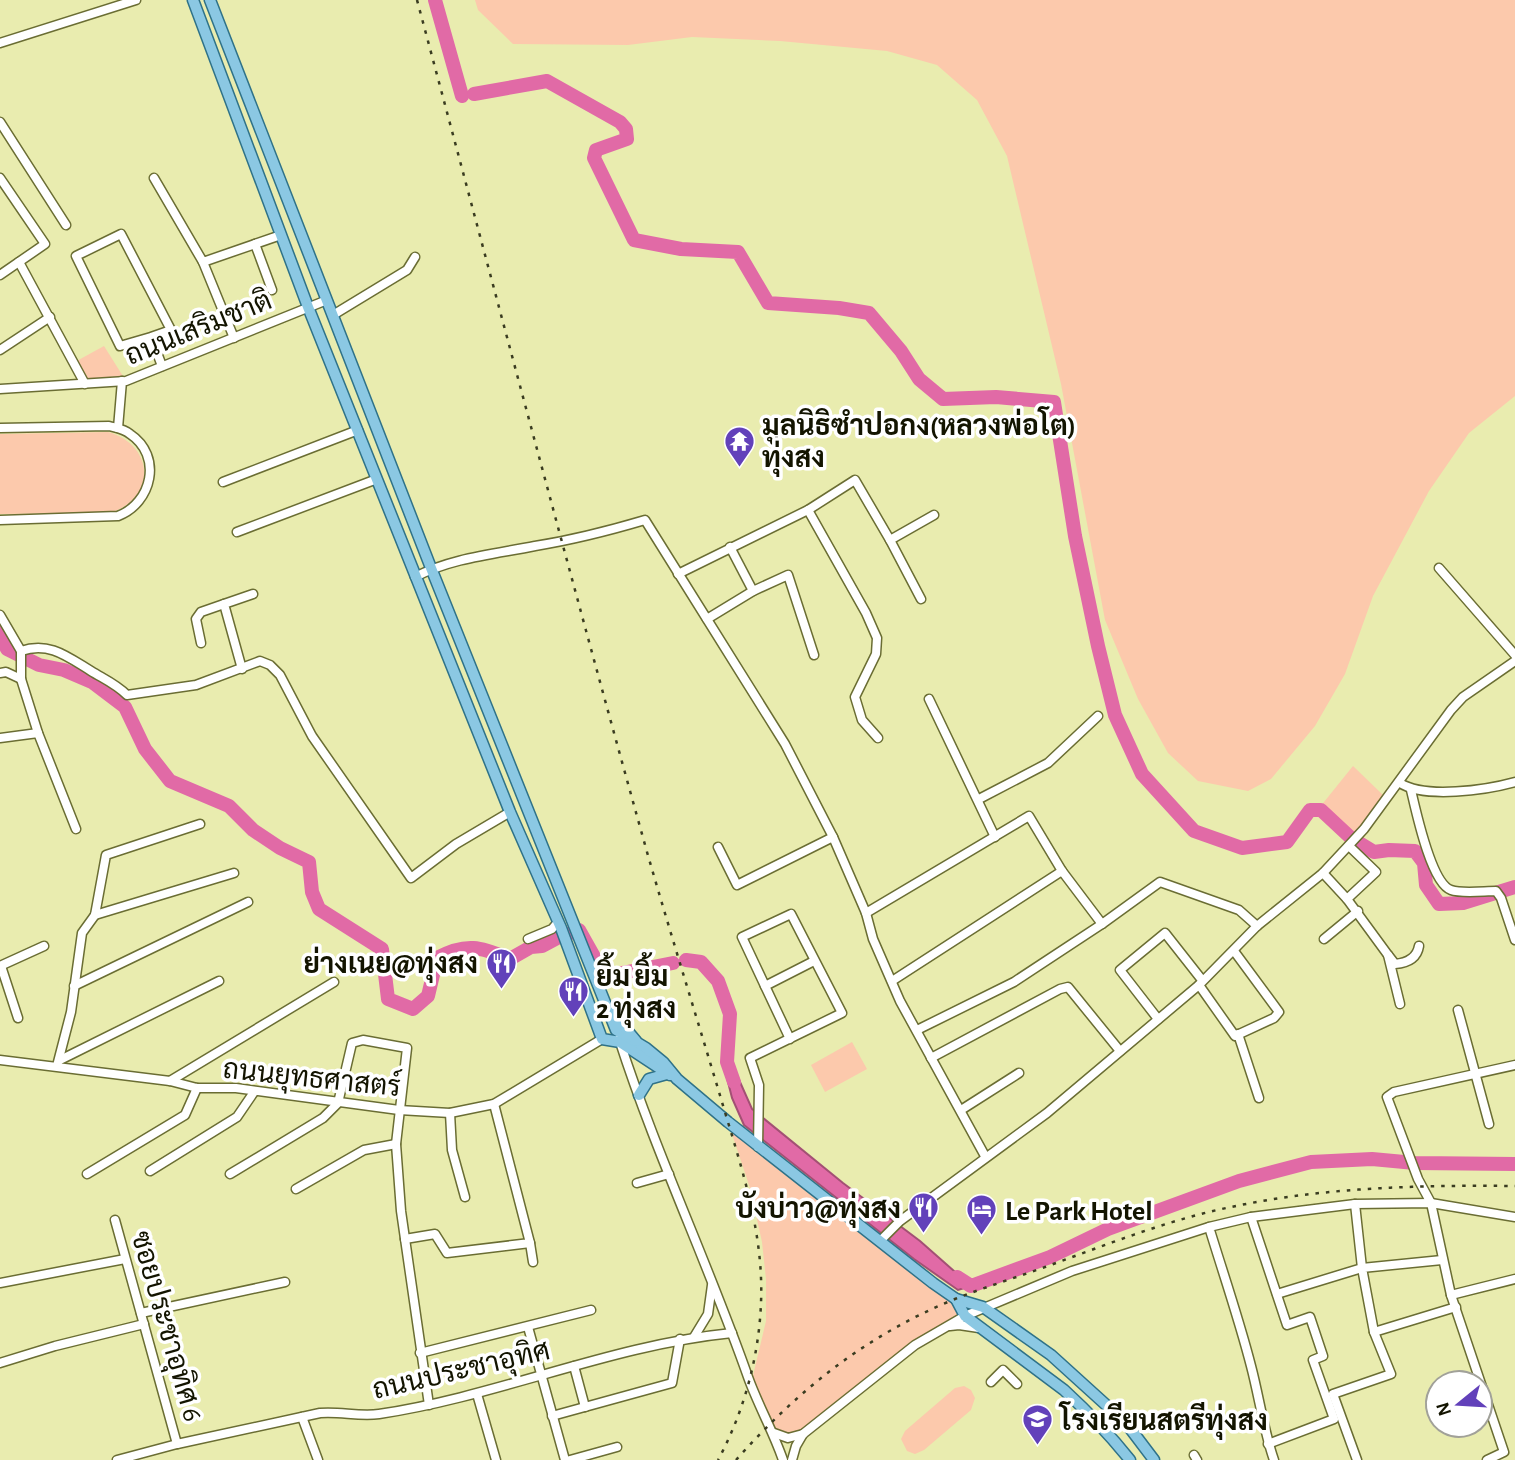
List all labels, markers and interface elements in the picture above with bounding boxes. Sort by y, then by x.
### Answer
street label: ถนนเสริมชาติ [120,283,276,371]
place label: มูลนิธิซำปอกง(หลวงพ่อโต) ทุ่งสง [762,406,1076,477]
temple icon: มูลนิธิซำปอกง(หลวงพ่อโต) ทุ่งสง [722,424,756,468]
place label: ย่างเนย@ทุ่งสง [304,946,478,983]
restaurant icon: ย่างเนย@ทุ่งสง [484,946,518,990]
place label: ยิ้ม ยิ้ม 2 ทุ่งสง [596,951,676,1028]
restaurant icon: ยิ้ม ยิ้ม 2 ทุ่งสง [556,975,590,1019]
street label: ถนนยุทธศาสตร์ [221,1049,403,1106]
place label: บังบ่าว@ทุ่งสง [735,1190,901,1228]
restaurant icon: บังบ่าว@ทุ่งสง [907,1191,941,1235]
hotel icon: Le Park Hotel [965,1193,999,1237]
place label: Le Park Hotel [1005,1198,1153,1226]
street label: ซอยประชาอุทิศ 6 [122,1227,210,1426]
street label: ถนนประชาอุทิศ [369,1333,554,1409]
north arrow [1424,1369,1494,1439]
text: N [1433,1400,1455,1418]
place label: โรงเรียนสตรีทุ่งสง [1058,1401,1268,1440]
school or university icon: โรงเรียนสตรีทุ่งสง [1020,1403,1054,1447]

